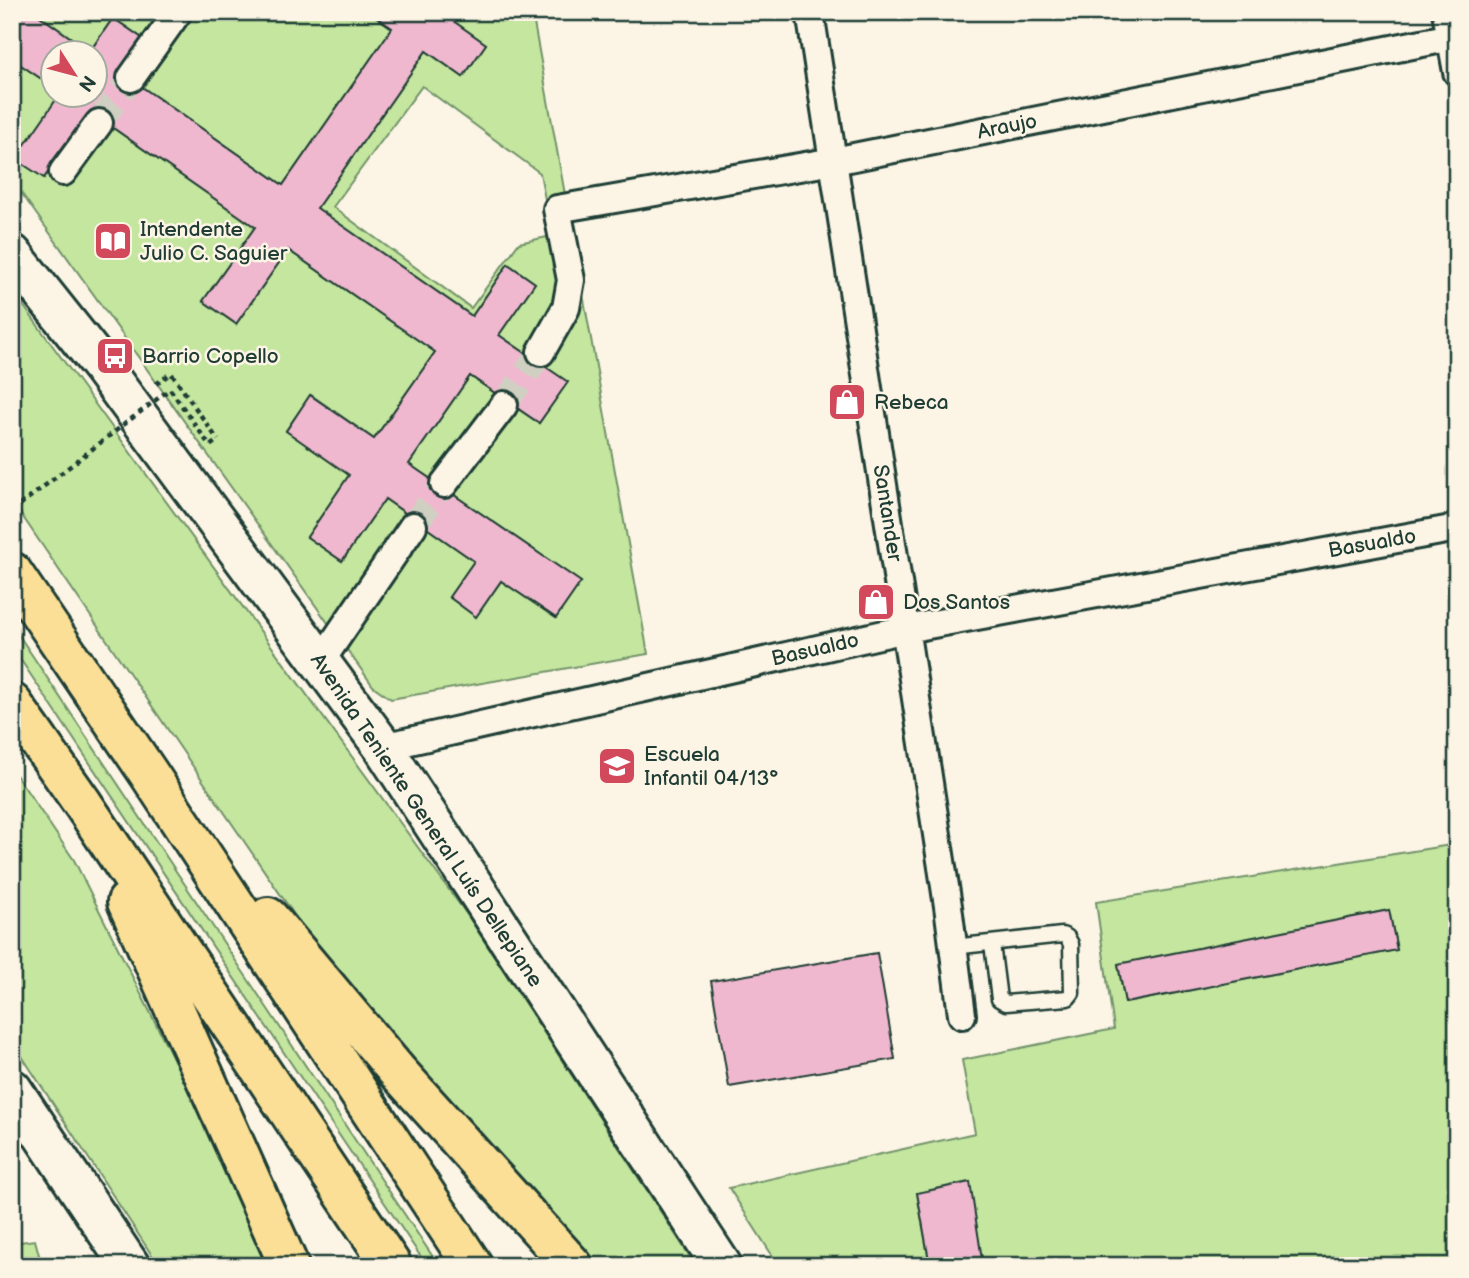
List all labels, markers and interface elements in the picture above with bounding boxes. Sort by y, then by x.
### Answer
north arrow [38,38,108,108]
text: N [73,71,100,96]
street label: Araujo [975,108,1039,145]
place label: Intendente Julio C. Saguier [140,217,288,266]
library icon: Intendente Julio C. Saguier [92,220,134,262]
bus stop icon: Barrio Copello [94,335,136,377]
place label: Barrio Copello [142,344,279,369]
shop icon: Rebeca [826,381,868,423]
place label: Rebeca [874,390,949,415]
street label: Santander [867,463,908,564]
street label: Basualdo [1326,523,1418,564]
shop icon: Dos Santos [855,581,897,623]
place label: Dos Santos [903,590,1010,615]
street label: Basualdo [769,627,861,672]
street label: Avenida Teniente General Luís Dellepiane [305,649,548,992]
place label: Escuela Infantil 04/13° [644,742,779,791]
school or university icon: Escuela Infantil 04/13° [596,745,638,787]

